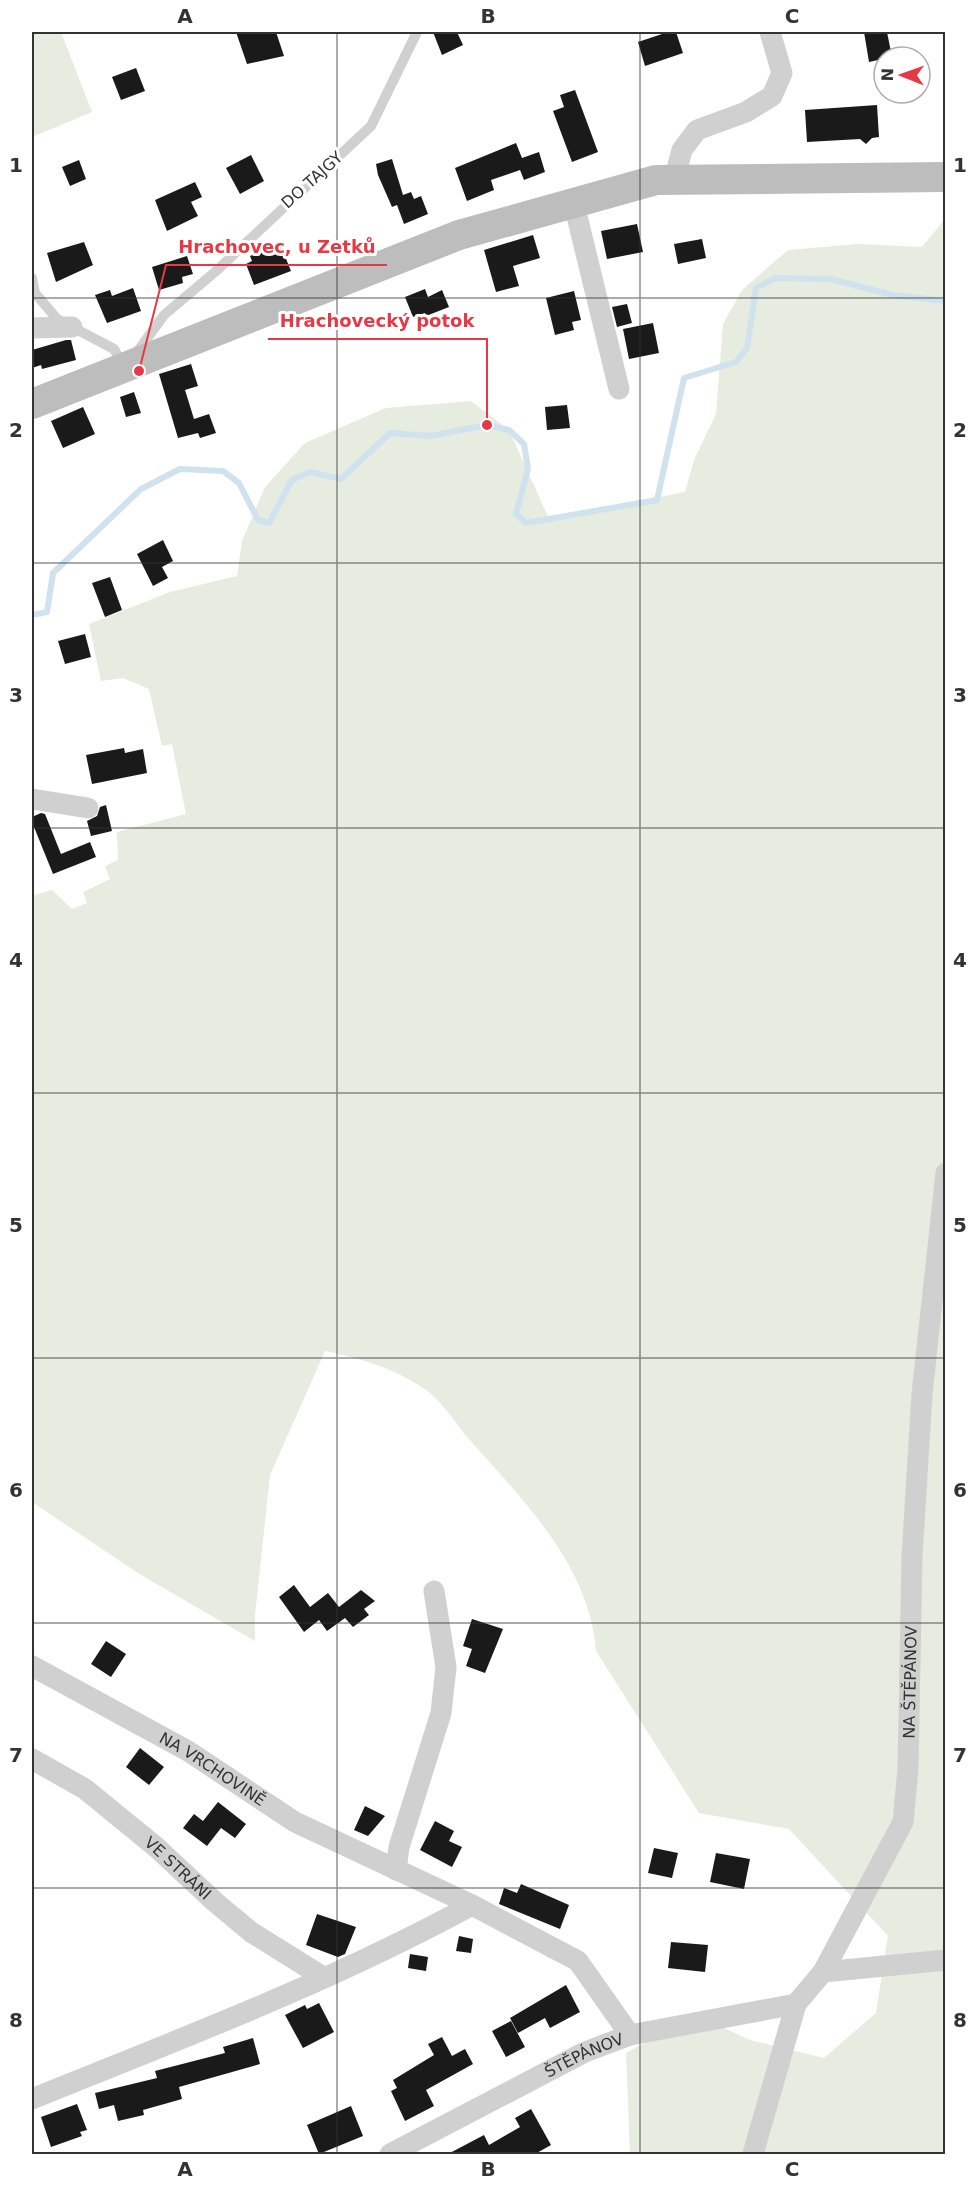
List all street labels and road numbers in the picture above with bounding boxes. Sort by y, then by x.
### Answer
street label: DO TAJGY [278,148,347,212]
street label: NA ŠTĚPÁNOV [899,1626,920,1739]
street label: NA VRCHOVINĚ [156,1728,270,1810]
street label: VE STRÁNI [141,1832,216,1903]
street label: ŠTĚPÁNOV [541,2029,626,2081]

